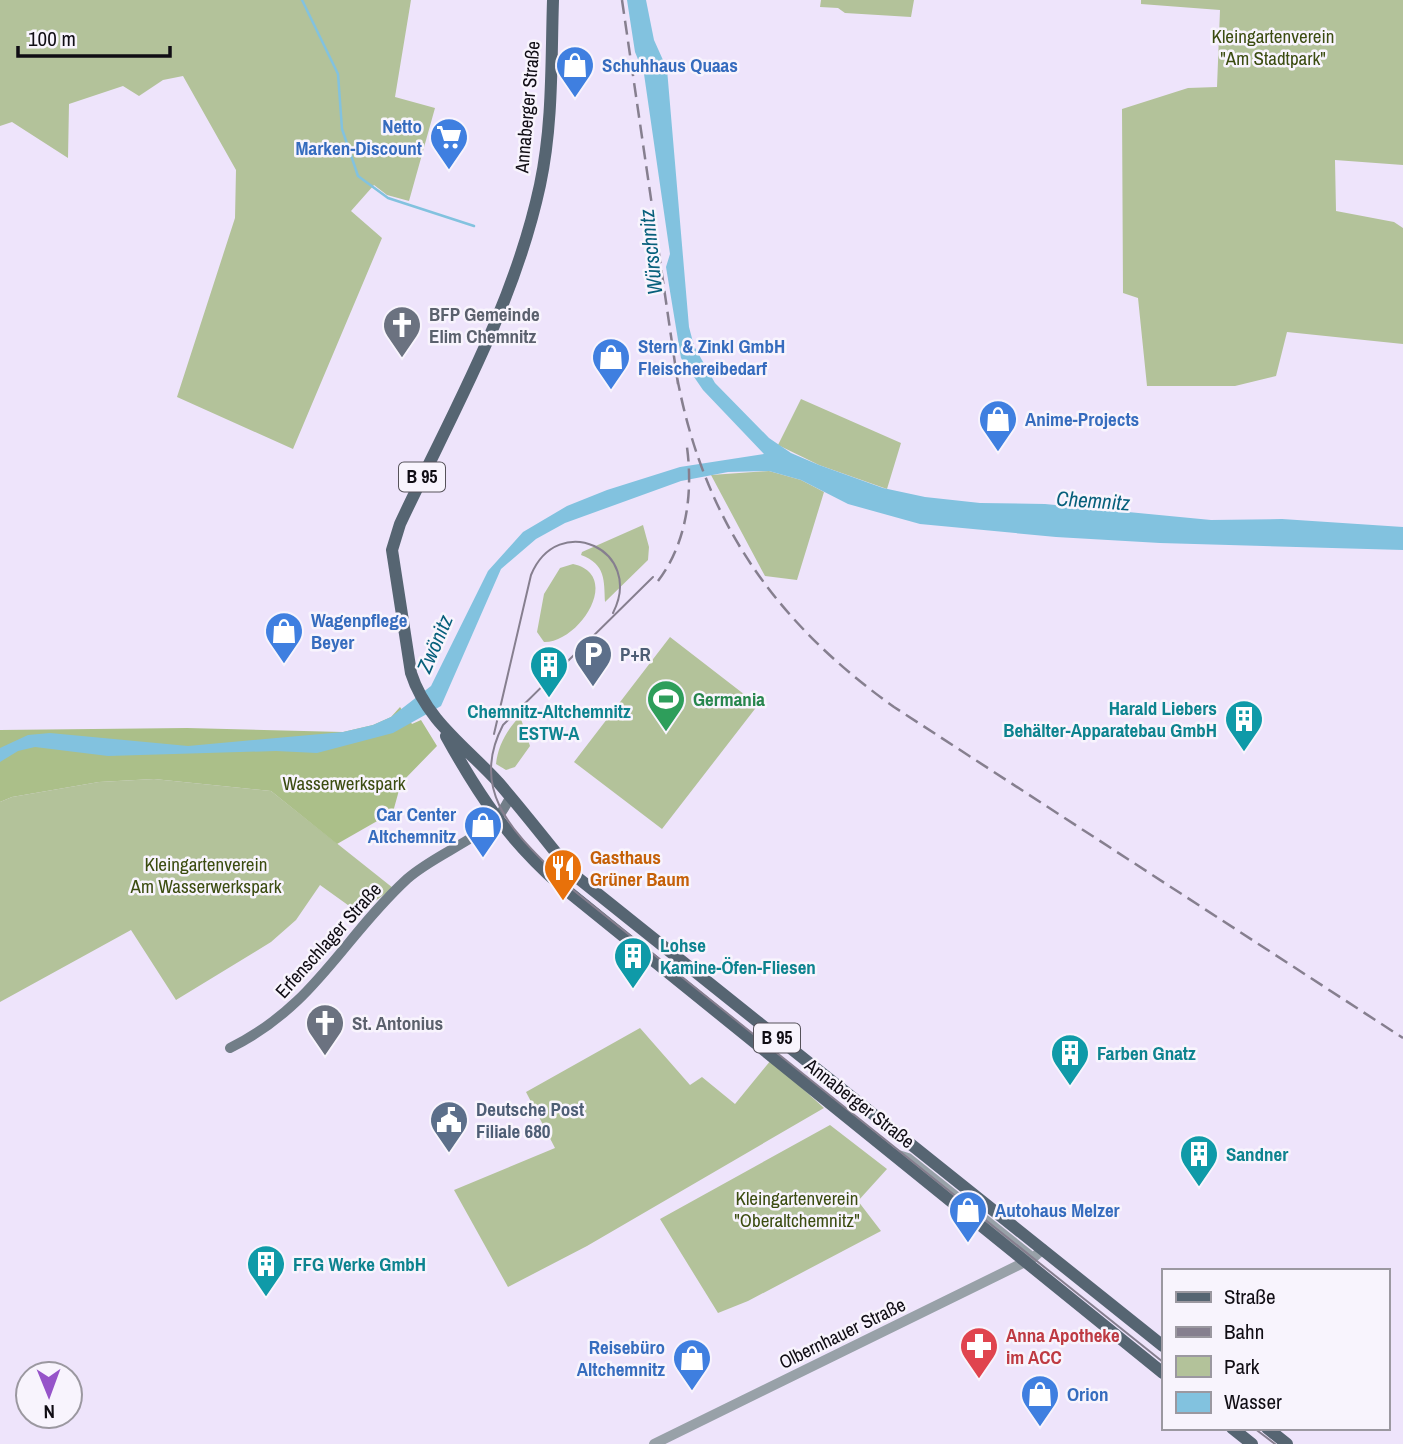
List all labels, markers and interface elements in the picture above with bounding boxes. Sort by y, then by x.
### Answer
scale bar [18,14,170,58]
park label: Kleingartenverein "Am Stadtpark" [1212,23,1335,71]
text: 100 m [28,24,76,53]
street label: Annaberger Straße [508,40,546,175]
shop icon: Schuhhaus Quaas [554,44,596,99]
place label: Schuhhaus Quaas [602,52,738,78]
place label: Netto Marken-Discount [296,113,422,161]
supermarket icon: Netto Marken-Discount [428,116,470,171]
water label: Würschnitz [632,208,669,296]
place label: BFP Gemeinde Elim Chemnitz [429,301,540,349]
church icon: BFP Gemeinde Elim Chemnitz [381,304,423,359]
place label: Stern & Zinkl GmbH Fleischereibedarf [638,333,785,381]
shop icon: Stern & Zinkl GmbH Fleischereibedarf [590,336,632,391]
shop icon: Anime-Projects [977,398,1019,453]
place label: Anime-Projects [1025,406,1139,432]
road number: B 95 [399,462,445,491]
water label: Chemnitz [1055,483,1131,518]
place label: Wagenpflege Beyer [311,607,408,655]
shop icon: Wagenpflege Beyer [263,610,305,665]
water label: Zwönitz [409,610,460,678]
parking icon: P+R [572,633,614,688]
place label: P+R [620,641,651,667]
building icon: Chemnitz-Altchemnitz ESTW-A [528,644,570,699]
sports icon: Germania [645,678,687,733]
place label: Germania [693,686,765,712]
place label: Harald Liebers Behälter-Apparatebau GmbH [1003,695,1217,743]
place label: Chemnitz-Altchemnitz ESTW-A [467,698,631,746]
building icon: Harald Liebers Behälter-Apparatebau GmbH [1223,698,1265,753]
park label: Wasserwerkspark [282,770,406,796]
place label: Car Center Altchemnitz [368,801,456,849]
shop icon: Car Center Altchemnitz [462,804,504,859]
place label: Gasthaus Grüner Baum [590,844,690,892]
restaurant icon: Gasthaus Grüner Baum [542,847,584,902]
park label: Kleingartenverein Am Wasserwerkspark [130,851,282,899]
street label: Erfenschlager Straße [269,877,387,1003]
place label: Lohse Kamine-Öfen-Fliesen [660,932,816,980]
building icon: Lohse Kamine-Öfen-Fliesen [612,935,654,990]
church icon: St. Antonius [304,1002,346,1057]
place label: St. Antonius [352,1010,443,1036]
road number: B 95 [754,1023,800,1052]
building icon: Farben Gnatz [1049,1032,1091,1087]
place label: Farben Gnatz [1097,1040,1196,1066]
street label: Annaberger Straße [799,1051,920,1154]
place label: Deutsche Post Filiale 680 [476,1096,584,1144]
public building icon: Deutsche Post Filiale 680 [428,1099,470,1154]
building icon: Sandner [1178,1133,1220,1188]
place label: Sandner [1226,1141,1288,1167]
park label: Kleingartenverein "Oberaltchemnitz" [734,1185,860,1233]
shop icon: Autohaus Melzer [947,1189,989,1244]
place label: Autohaus Melzer [995,1197,1120,1223]
building icon: FFG Werke GmbH [245,1243,287,1298]
place label: FFG Werke GmbH [293,1251,426,1277]
legend [1162,1269,1389,1430]
text: Straße [1224,1282,1276,1311]
street label: Olbernhauer Straße [774,1291,910,1375]
text: Bahn [1224,1317,1264,1346]
place label: Anna Apotheke im ACC [1006,1322,1120,1370]
pharmacy icon: Anna Apotheke im ACC [958,1325,1000,1380]
place label: Reisebüro Altchemnitz [577,1334,665,1382]
shop icon: Reisebüro Altchemnitz [671,1337,713,1392]
text: Park [1224,1352,1260,1381]
north arrow [14,1360,84,1430]
shop icon: Orion [1019,1373,1061,1428]
place label: Orion [1067,1381,1109,1407]
text: Wasser [1224,1387,1282,1416]
text: N [43,1399,55,1425]

